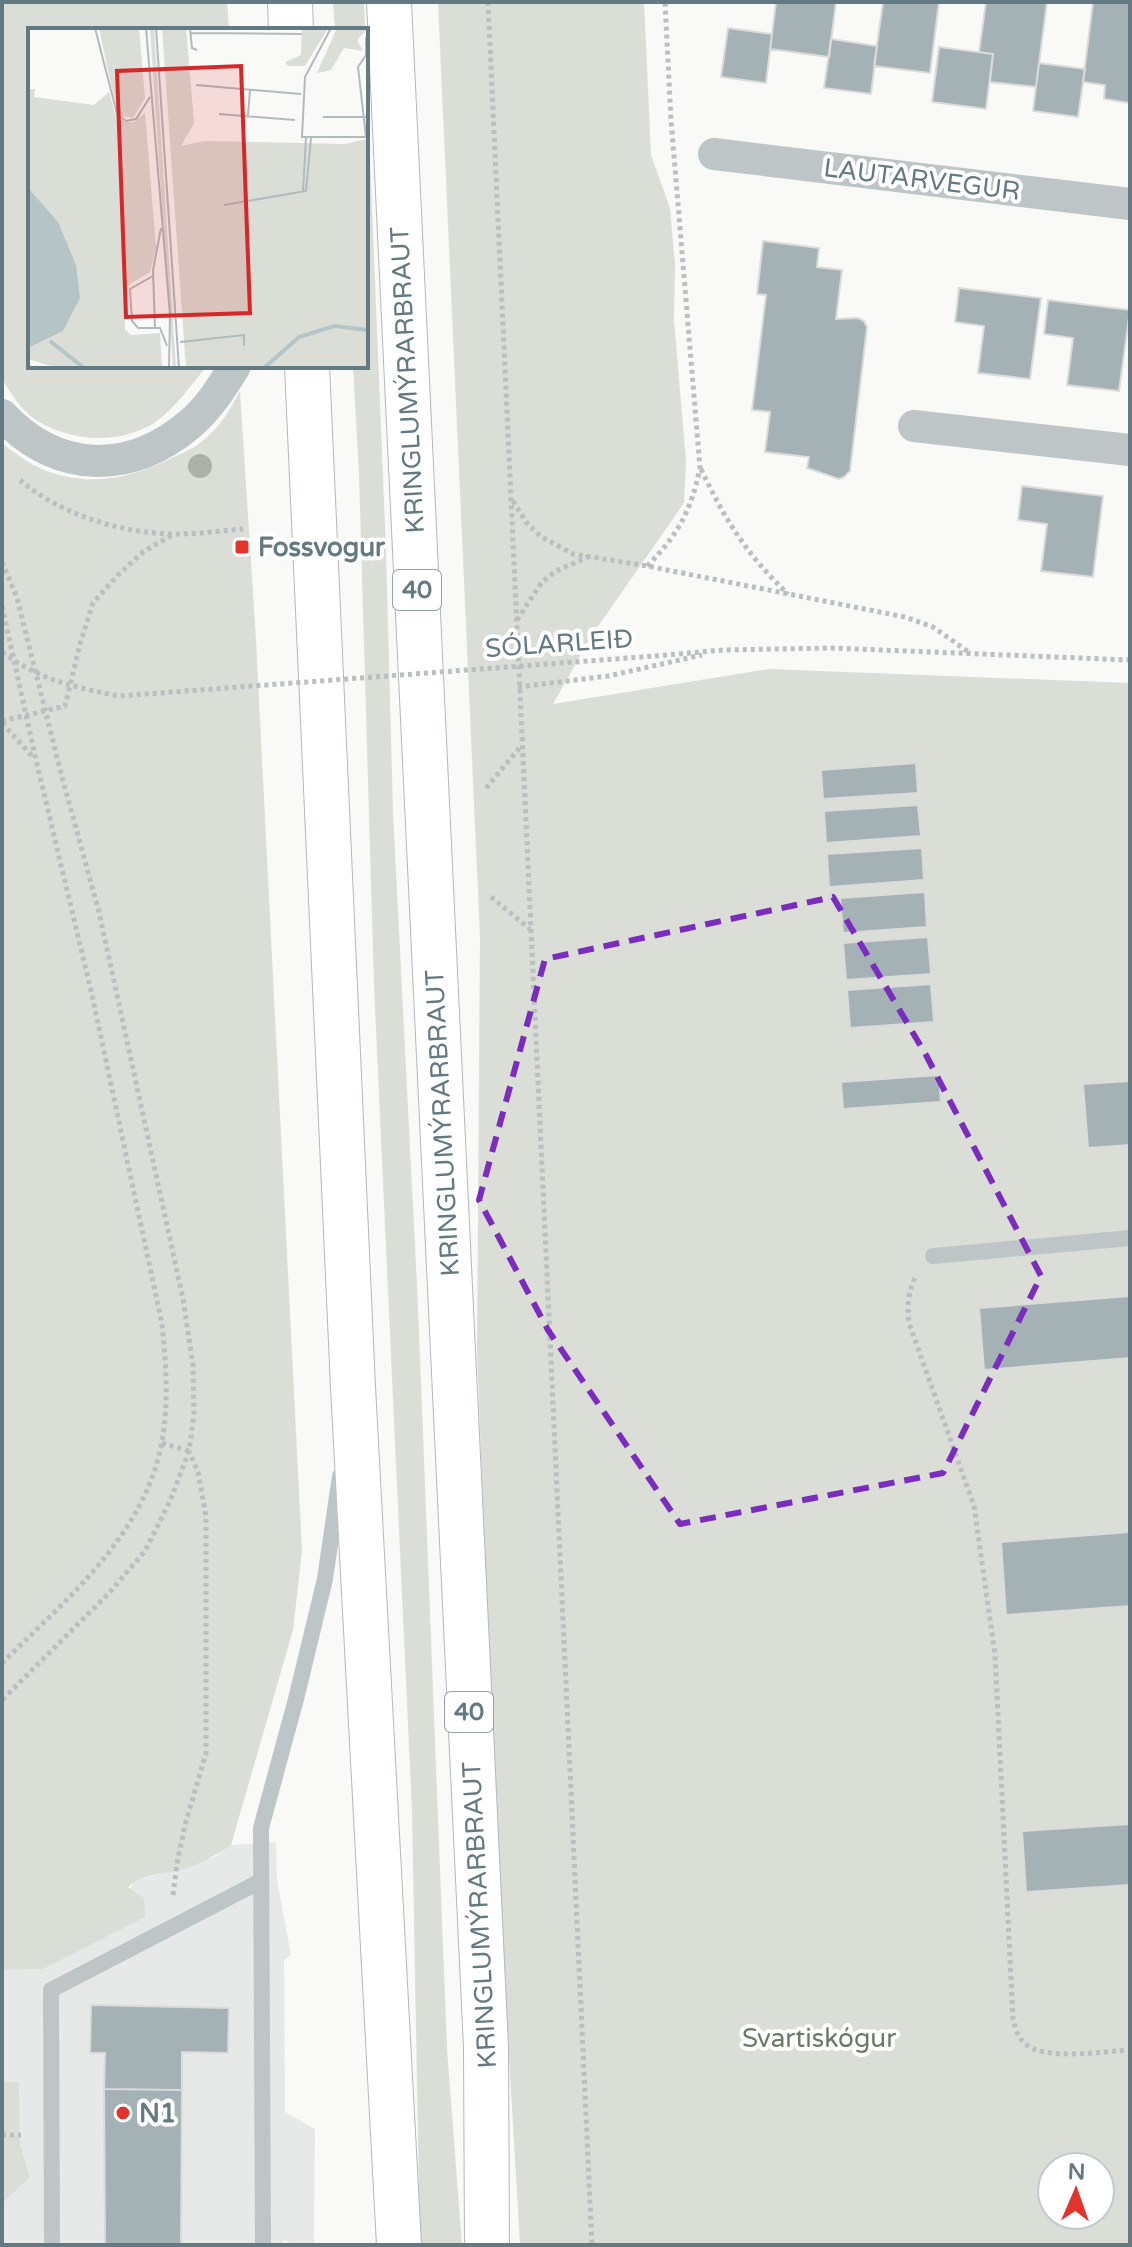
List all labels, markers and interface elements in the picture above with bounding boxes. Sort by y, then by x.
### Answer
inset map [28,28,368,368]
street label: LAUTARVEGUR [822,152,1022,207]
street label: KRINGLUMÝRARBRAUT [384,226,431,534]
place label: Fossvogur [258,532,386,563]
marker: Fossvogur [233,538,251,556]
road number: 40 [393,570,441,610]
street label: SÓLARLEIÐ [484,622,634,664]
street label: KRINGLUMÝRARBRAUT [419,969,466,1277]
road number: 40 [445,1692,493,1732]
street label: KRINGLUMÝRARBRAUT [456,1761,503,2069]
park label: Svartiskógur [742,2023,896,2054]
place label: N1 [139,2098,176,2129]
marker: N1 [114,2104,132,2122]
north arrow [1036,2151,1116,2231]
text: N [1067,2159,1086,2185]

